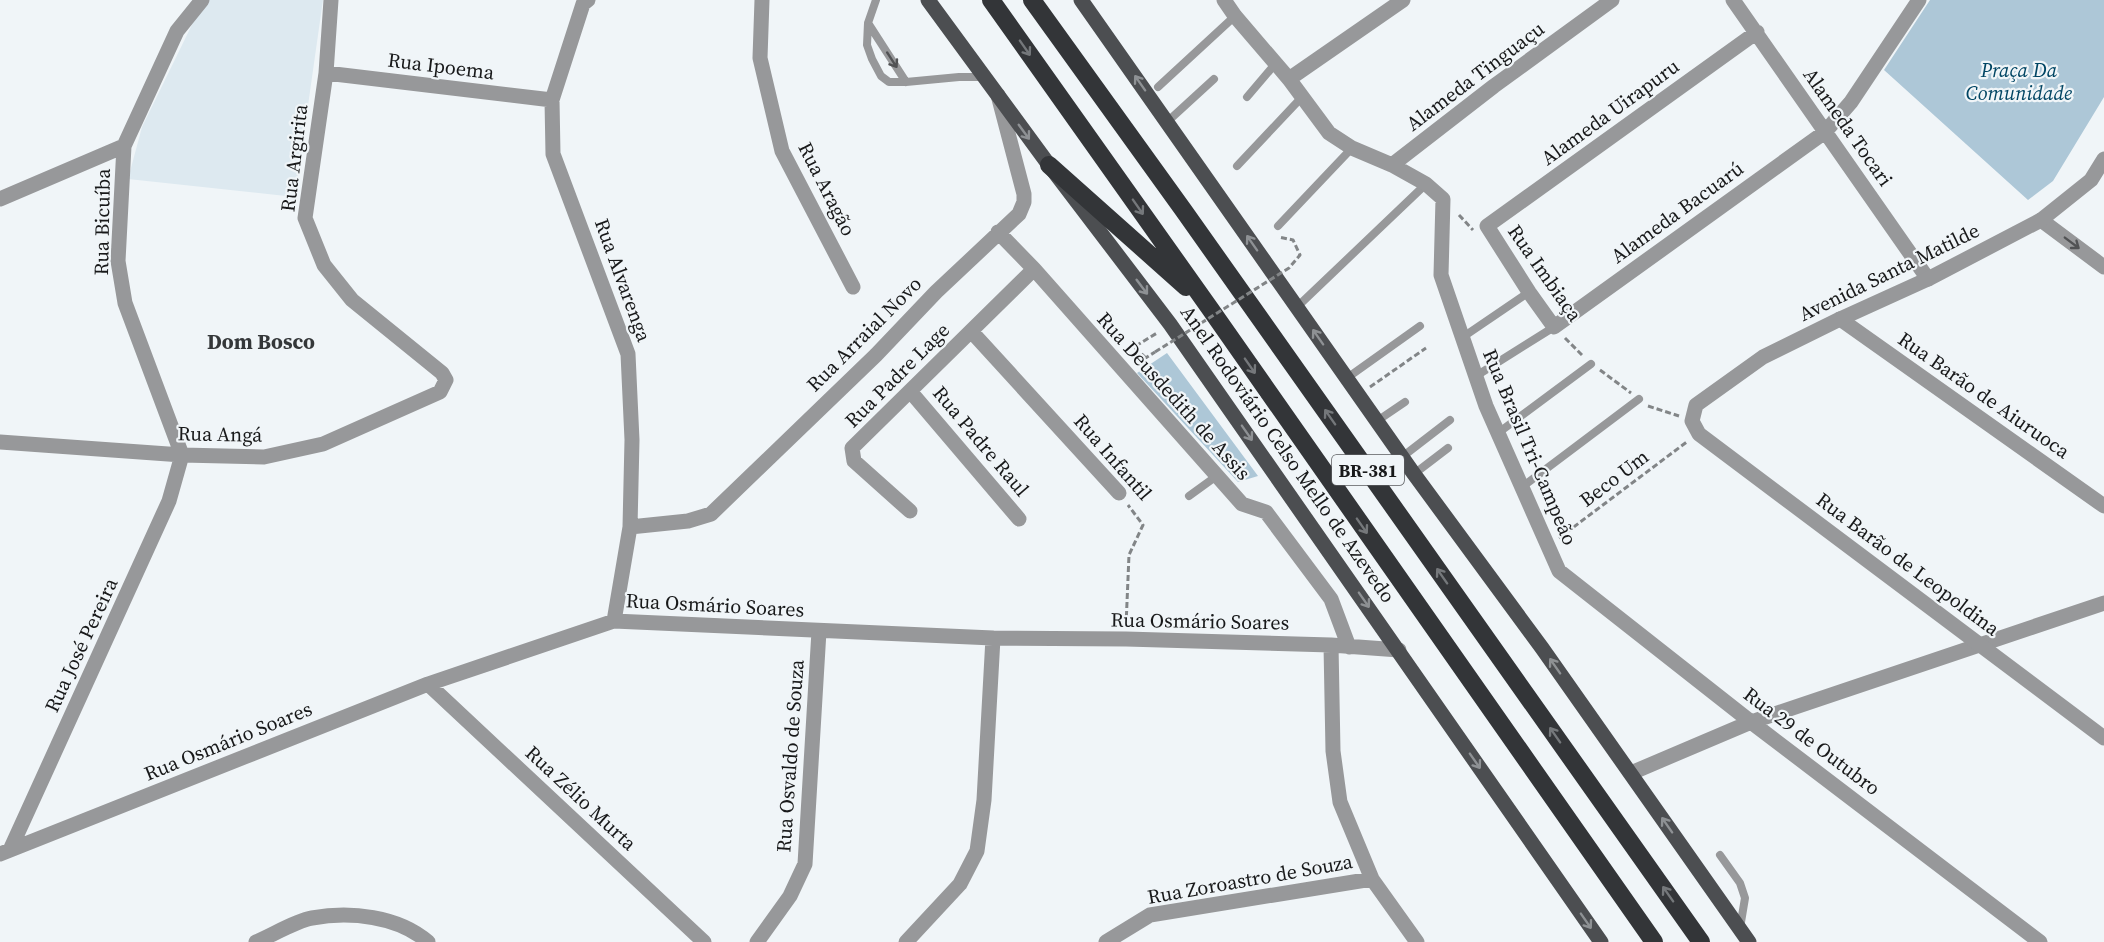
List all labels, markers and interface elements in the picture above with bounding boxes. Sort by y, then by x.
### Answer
street label: Alameda Tinguaçu [1400,15,1550,137]
one-way arrow [1019,39,1031,55]
street label: Rua Ipoema [386,46,497,87]
one-way arrow [887,51,899,68]
street label: Alameda Uirapuru [1535,52,1685,172]
park label: Praça Da Comunidade [1966,56,2072,107]
street label: Alameda Tocari [1797,62,1899,192]
one-way arrow [1134,75,1146,91]
street label: Rua Argirita [274,102,315,213]
one-way arrow [1018,123,1031,139]
street label: Rua Aragão [791,137,863,241]
street label: Alameda Bacuarú [1605,154,1749,270]
street label: Rua Bicuíba [87,167,117,276]
one-way arrow [1131,198,1144,214]
street label: Rua Alvarenga [588,215,658,346]
street label: Avenida Santa Matilde [1794,216,1984,328]
street label: Rua Imbiaça [1501,219,1589,328]
one-way arrow [1246,235,1258,251]
one-way arrow [2064,237,2080,250]
street label: Rua Arraial Novo [800,270,928,398]
one-way arrow [1136,279,1149,295]
street label: Anel Rodoviário Celso Mello de Azevedo [1174,300,1402,608]
street label: Rua Deusdedith de Assis [1091,306,1257,486]
street label: Rua Padre Lage [838,316,956,434]
street label: Rua Barão de Aiuruoca [1892,325,2076,465]
district label: Dom Bosco [207,327,315,356]
one-way arrow [1312,330,1324,346]
street label: Rua Brasil Tri-Campeão [1476,345,1584,549]
one-way arrow [1244,357,1256,373]
street label: Rua Padre Raul [926,380,1036,502]
street label: Rua Infantil [1068,408,1159,506]
one-way arrow [1324,409,1336,425]
street label: Rua Angá [177,419,263,449]
one-way arrow [1241,425,1253,441]
street label: Beco Um [1574,443,1654,513]
road number: BR-381 [1332,455,1404,485]
street label: Rua Barão de Leopoldina [1810,486,2006,643]
one-way arrow [1356,517,1368,533]
one-way arrow [1436,568,1448,584]
street label: Rua José Pereira [38,572,125,717]
street label: Rua Osmário Soares [625,586,805,624]
one-way arrow [1358,592,1370,608]
street label: Rua Osmário Soares [1110,605,1290,637]
street label: Rua Osvaldo de Souza [769,658,811,853]
one-way arrow [1549,658,1561,674]
street label: Rua 29 de Outubro [1738,680,1886,802]
street label: Rua Osmário Soares [140,695,316,787]
one-way arrow [1549,728,1561,744]
street label: Rua Zélio Murta [519,739,643,857]
one-way arrow [1469,752,1481,768]
one-way arrow [1661,818,1673,834]
street label: Rua Zoroastro de Souza [1145,847,1356,911]
one-way arrow [1661,887,1674,903]
one-way arrow [1580,913,1592,929]

